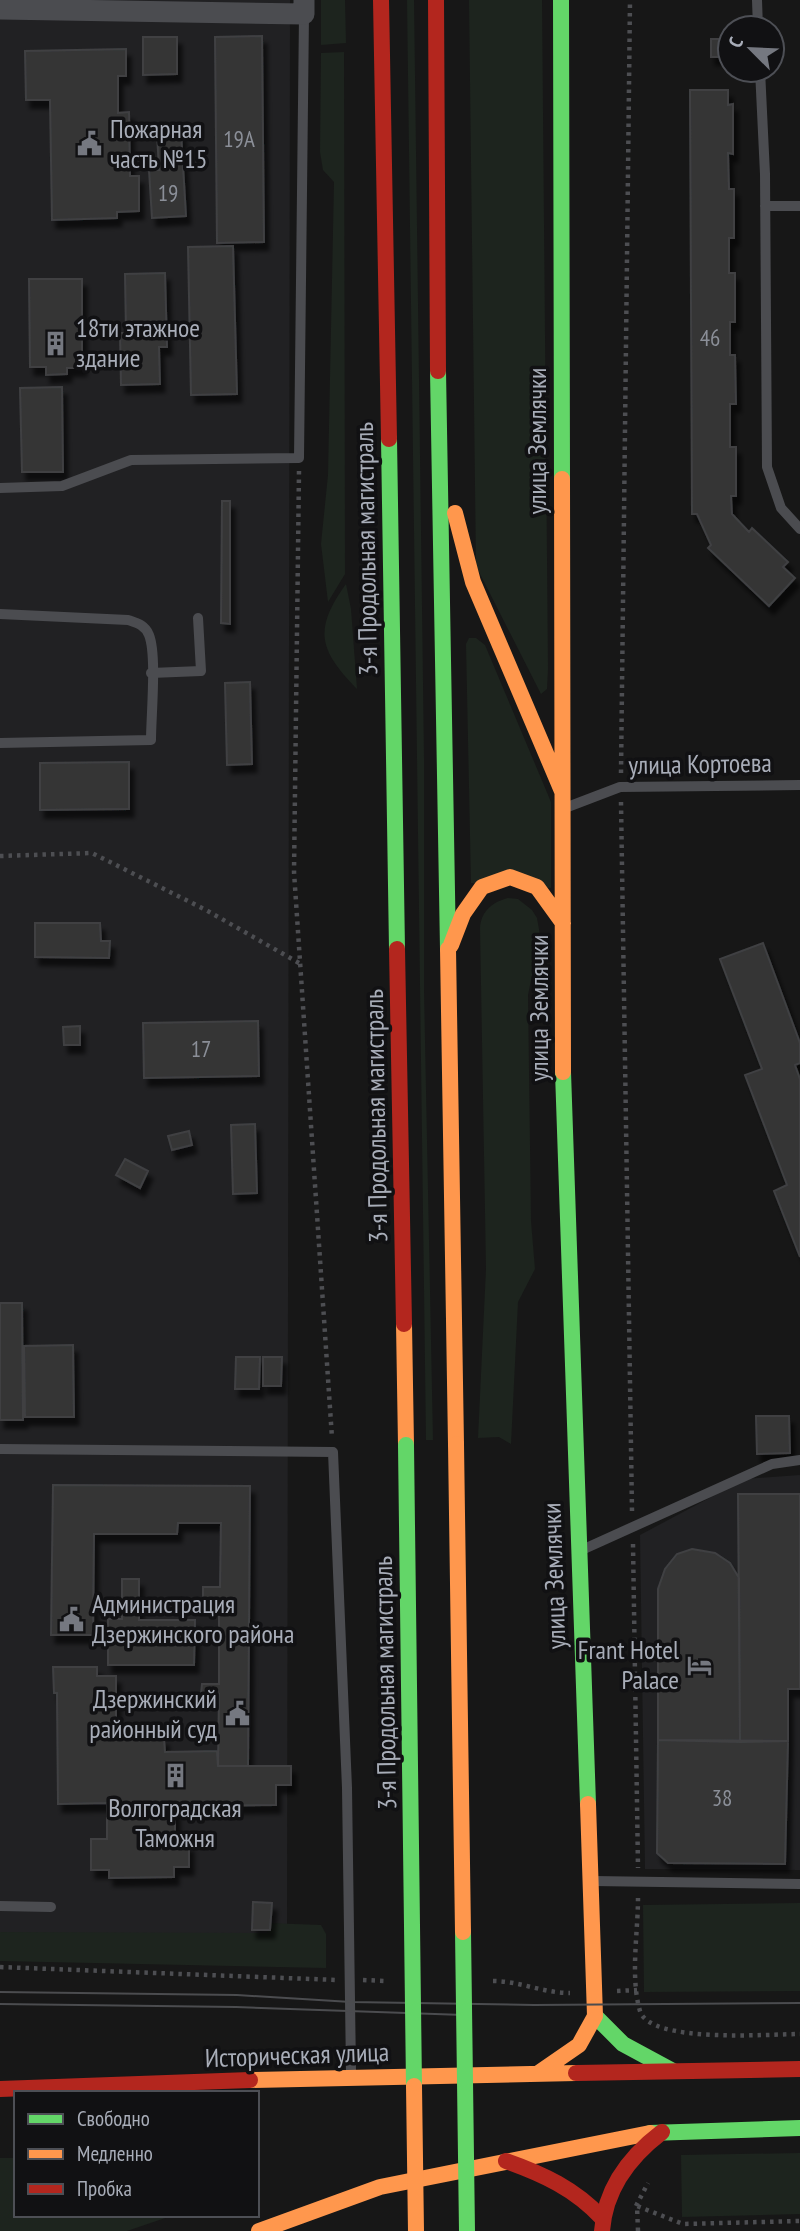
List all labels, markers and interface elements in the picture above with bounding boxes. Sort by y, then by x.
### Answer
north arrow [716,14,786,84]
text: С [723,33,748,51]
place label: Пожарная часть №15 [110,112,207,175]
house number: 19А [223,124,255,153]
public building icon: Пожарная часть №15 [76,130,104,158]
house number: 19 [158,178,178,207]
place label: 18ти этажное здание [76,311,200,374]
house number: 46 [700,323,720,352]
building icon: 18ти этажное здание [42,329,70,357]
street label: улица Землячки [520,368,553,514]
street label: 3-я Продольная магистраль [347,422,384,676]
street label: улица Кортоева [628,746,772,781]
street label: улица Землячки [522,935,555,1081]
street label: 3-я Продольная магистраль [357,989,394,1243]
house number: 17 [191,1034,211,1063]
street label: улица Землячки [534,1502,573,1650]
street label: 3-я Продольная магистраль [366,1556,403,1810]
place label: Администрация Дзержинского района [92,1587,294,1650]
public building icon: Администрация Дзержинского района [58,1605,86,1633]
place label: Frant Hotel Palace [578,1633,679,1696]
hotel icon: Frant Hotel Palace [685,1651,713,1679]
place label: Дзержинский районный суд [89,1682,217,1745]
public building icon: Дзержинский районный суд [223,1700,251,1728]
building icon: Волгоградская Таможня [161,1762,189,1790]
house number: 38 [712,1783,732,1812]
place label: Волгоградская Таможня [108,1791,242,1854]
street label: Историческая улица [204,2035,390,2074]
legend [14,2091,259,2217]
text: Свободно [77,2105,150,2132]
text: Медленно [77,2140,153,2167]
text: Пробка [77,2175,132,2202]

